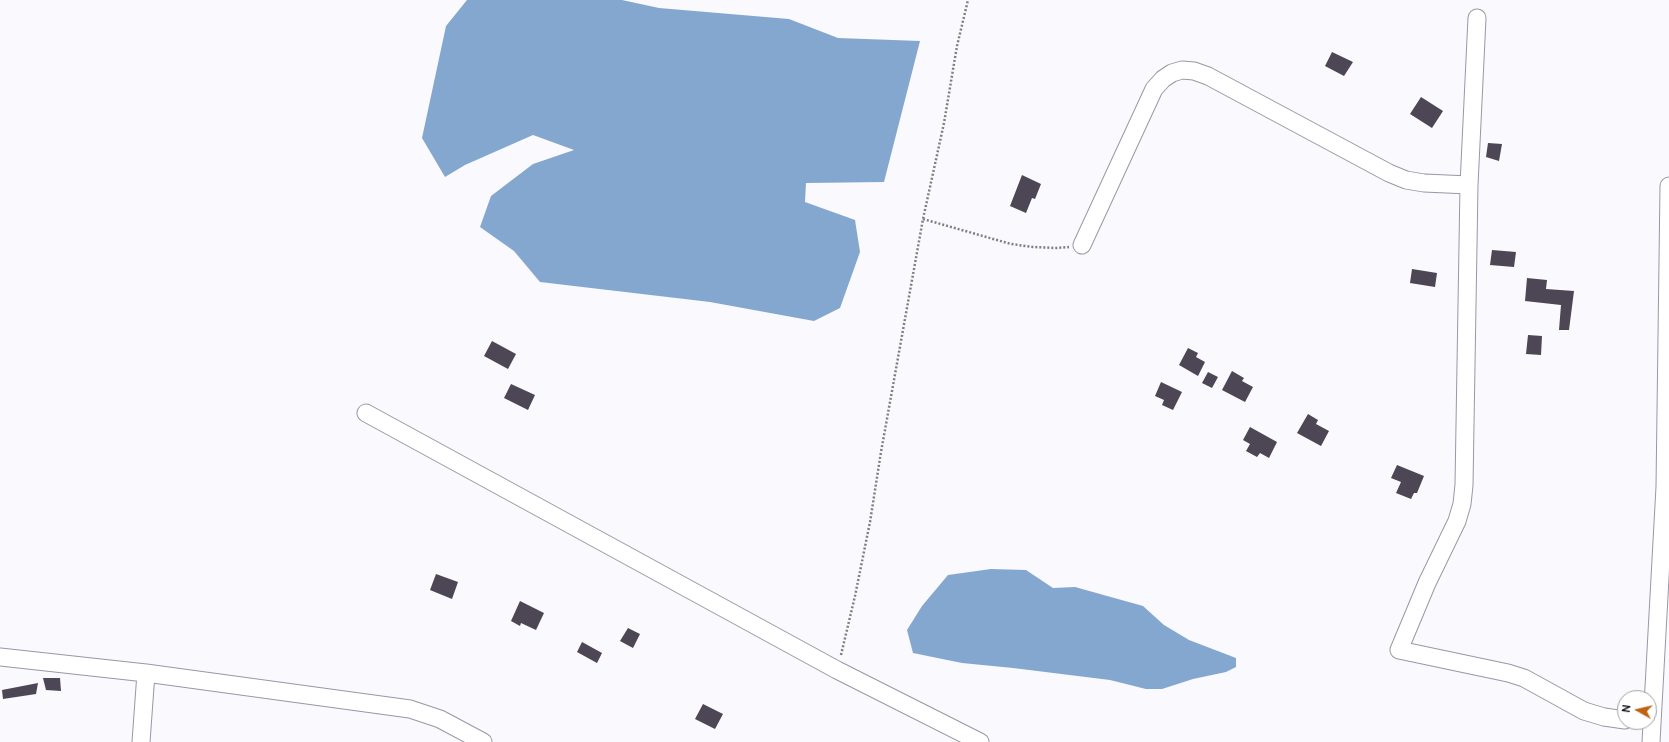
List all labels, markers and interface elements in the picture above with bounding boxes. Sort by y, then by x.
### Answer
north arrow [1617,690,1657,730]
text: N [1619,704,1634,713]

